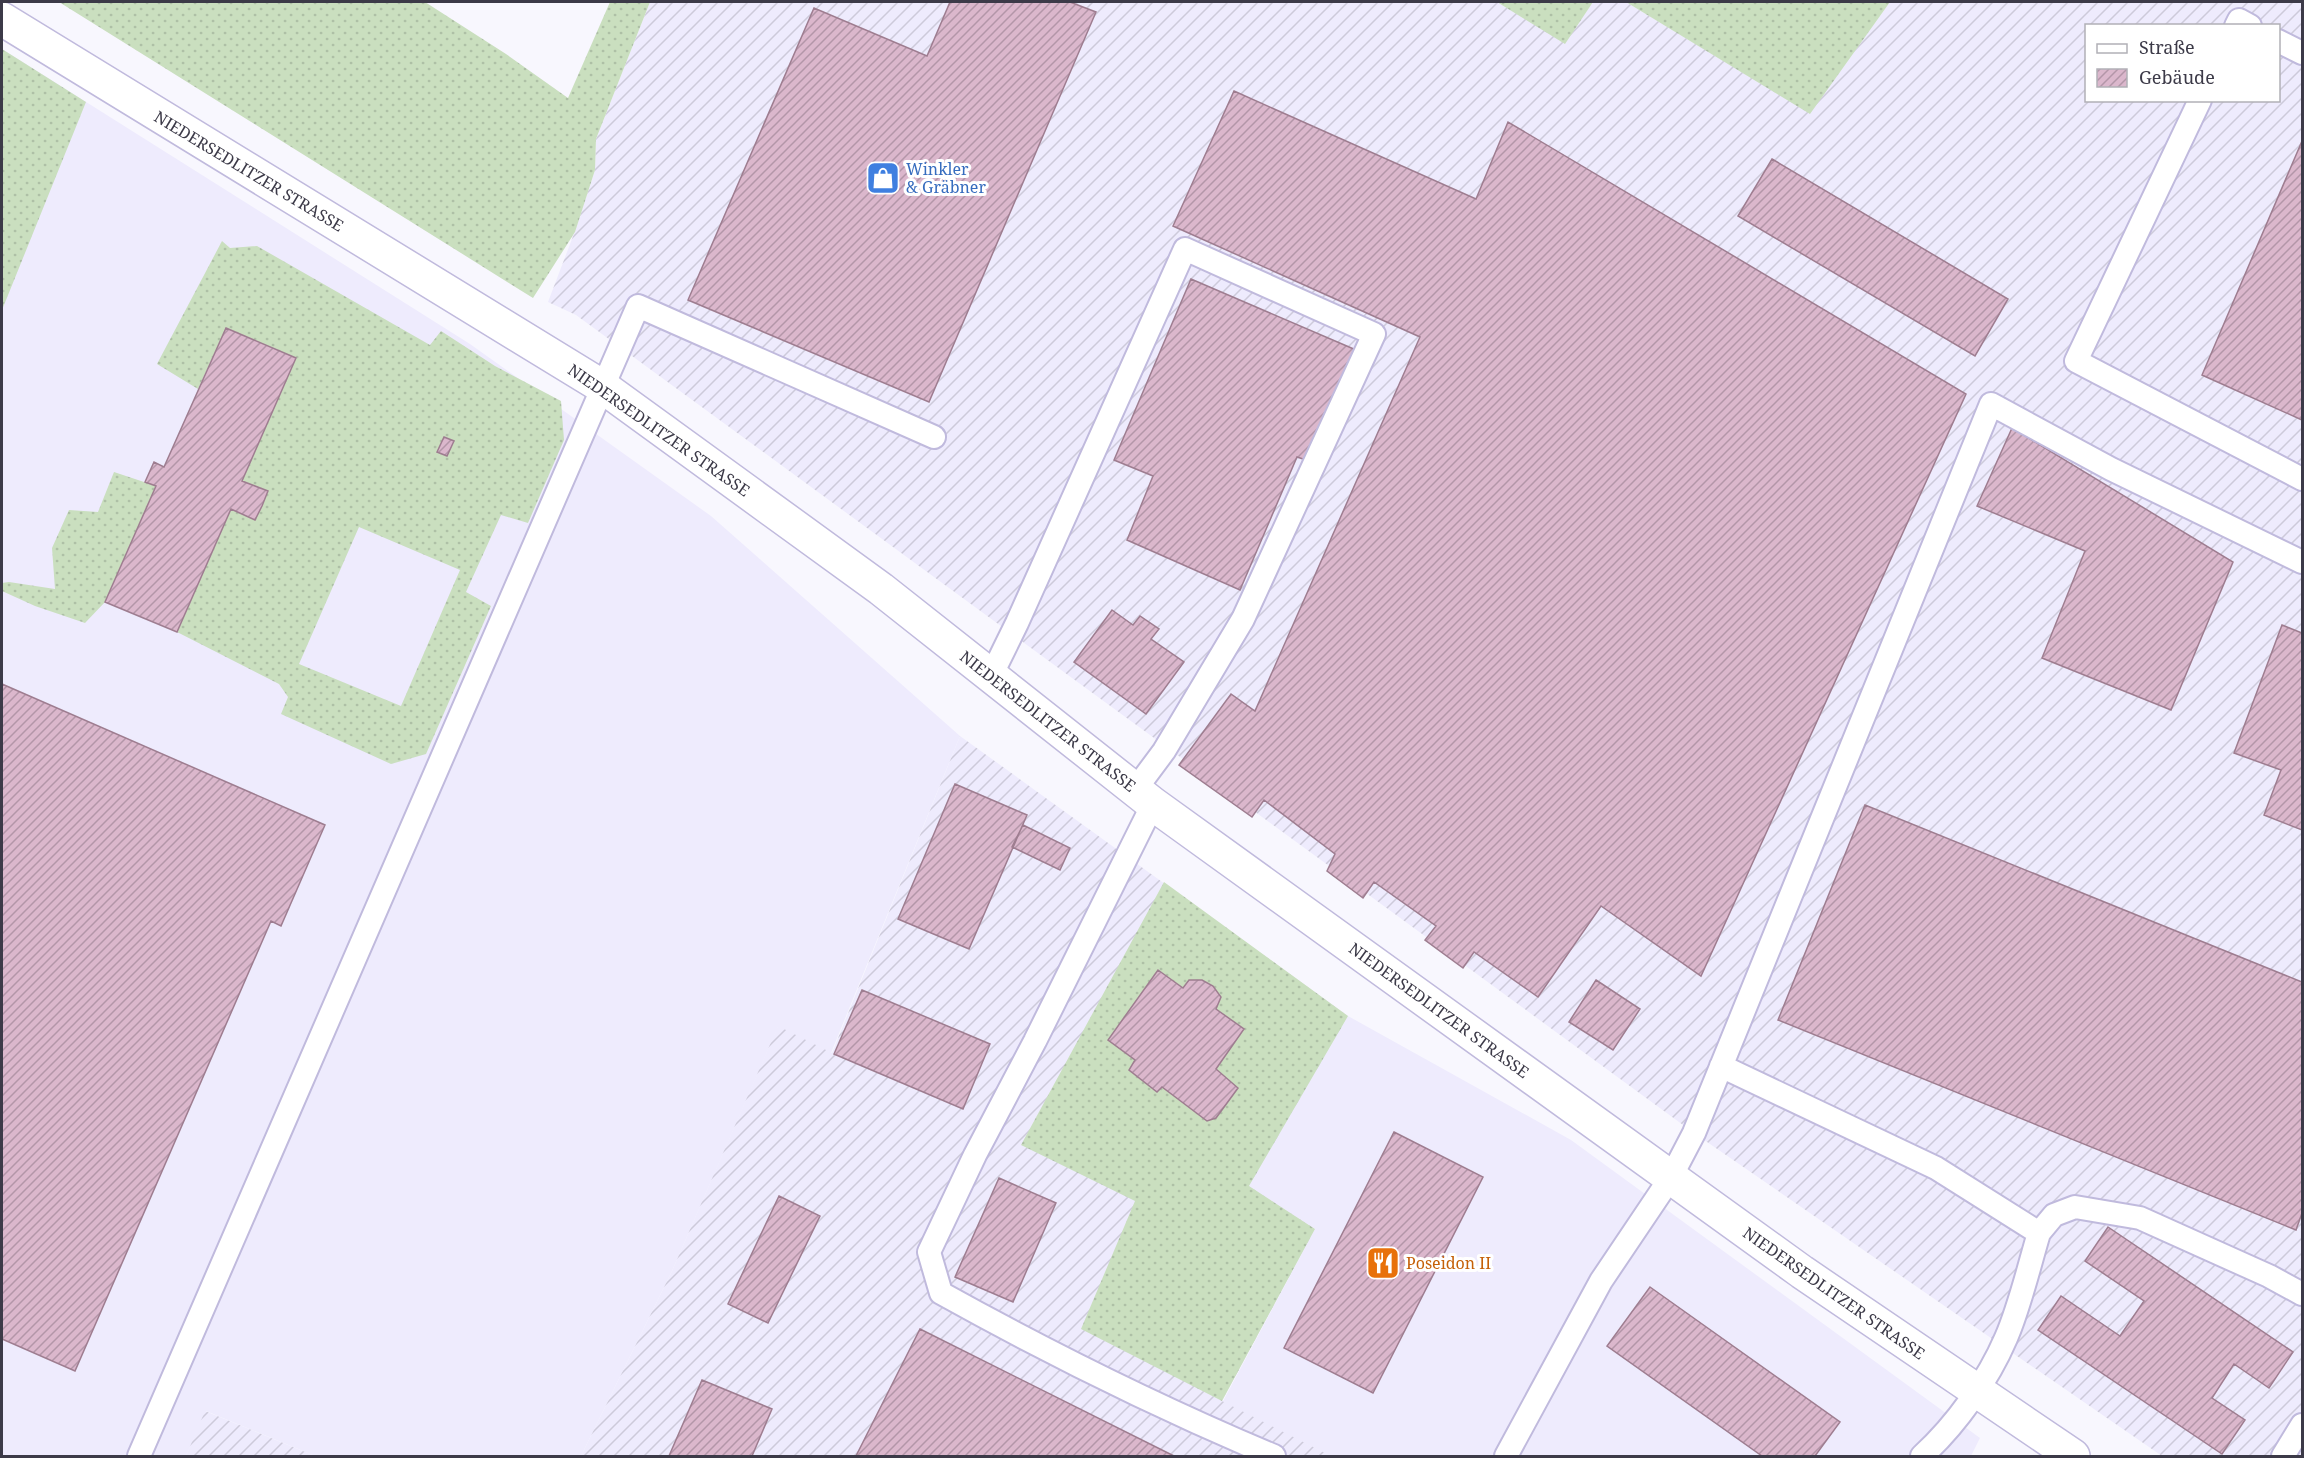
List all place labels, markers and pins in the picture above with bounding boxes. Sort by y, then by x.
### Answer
place label: Winkler & Gräbner [906,158,986,198]
shop icon: Winkler & Gräbner [865,160,901,196]
restaurant icon: Poseidon II [1365,1245,1401,1281]
place label: Poseidon II [1406,1252,1491,1274]

